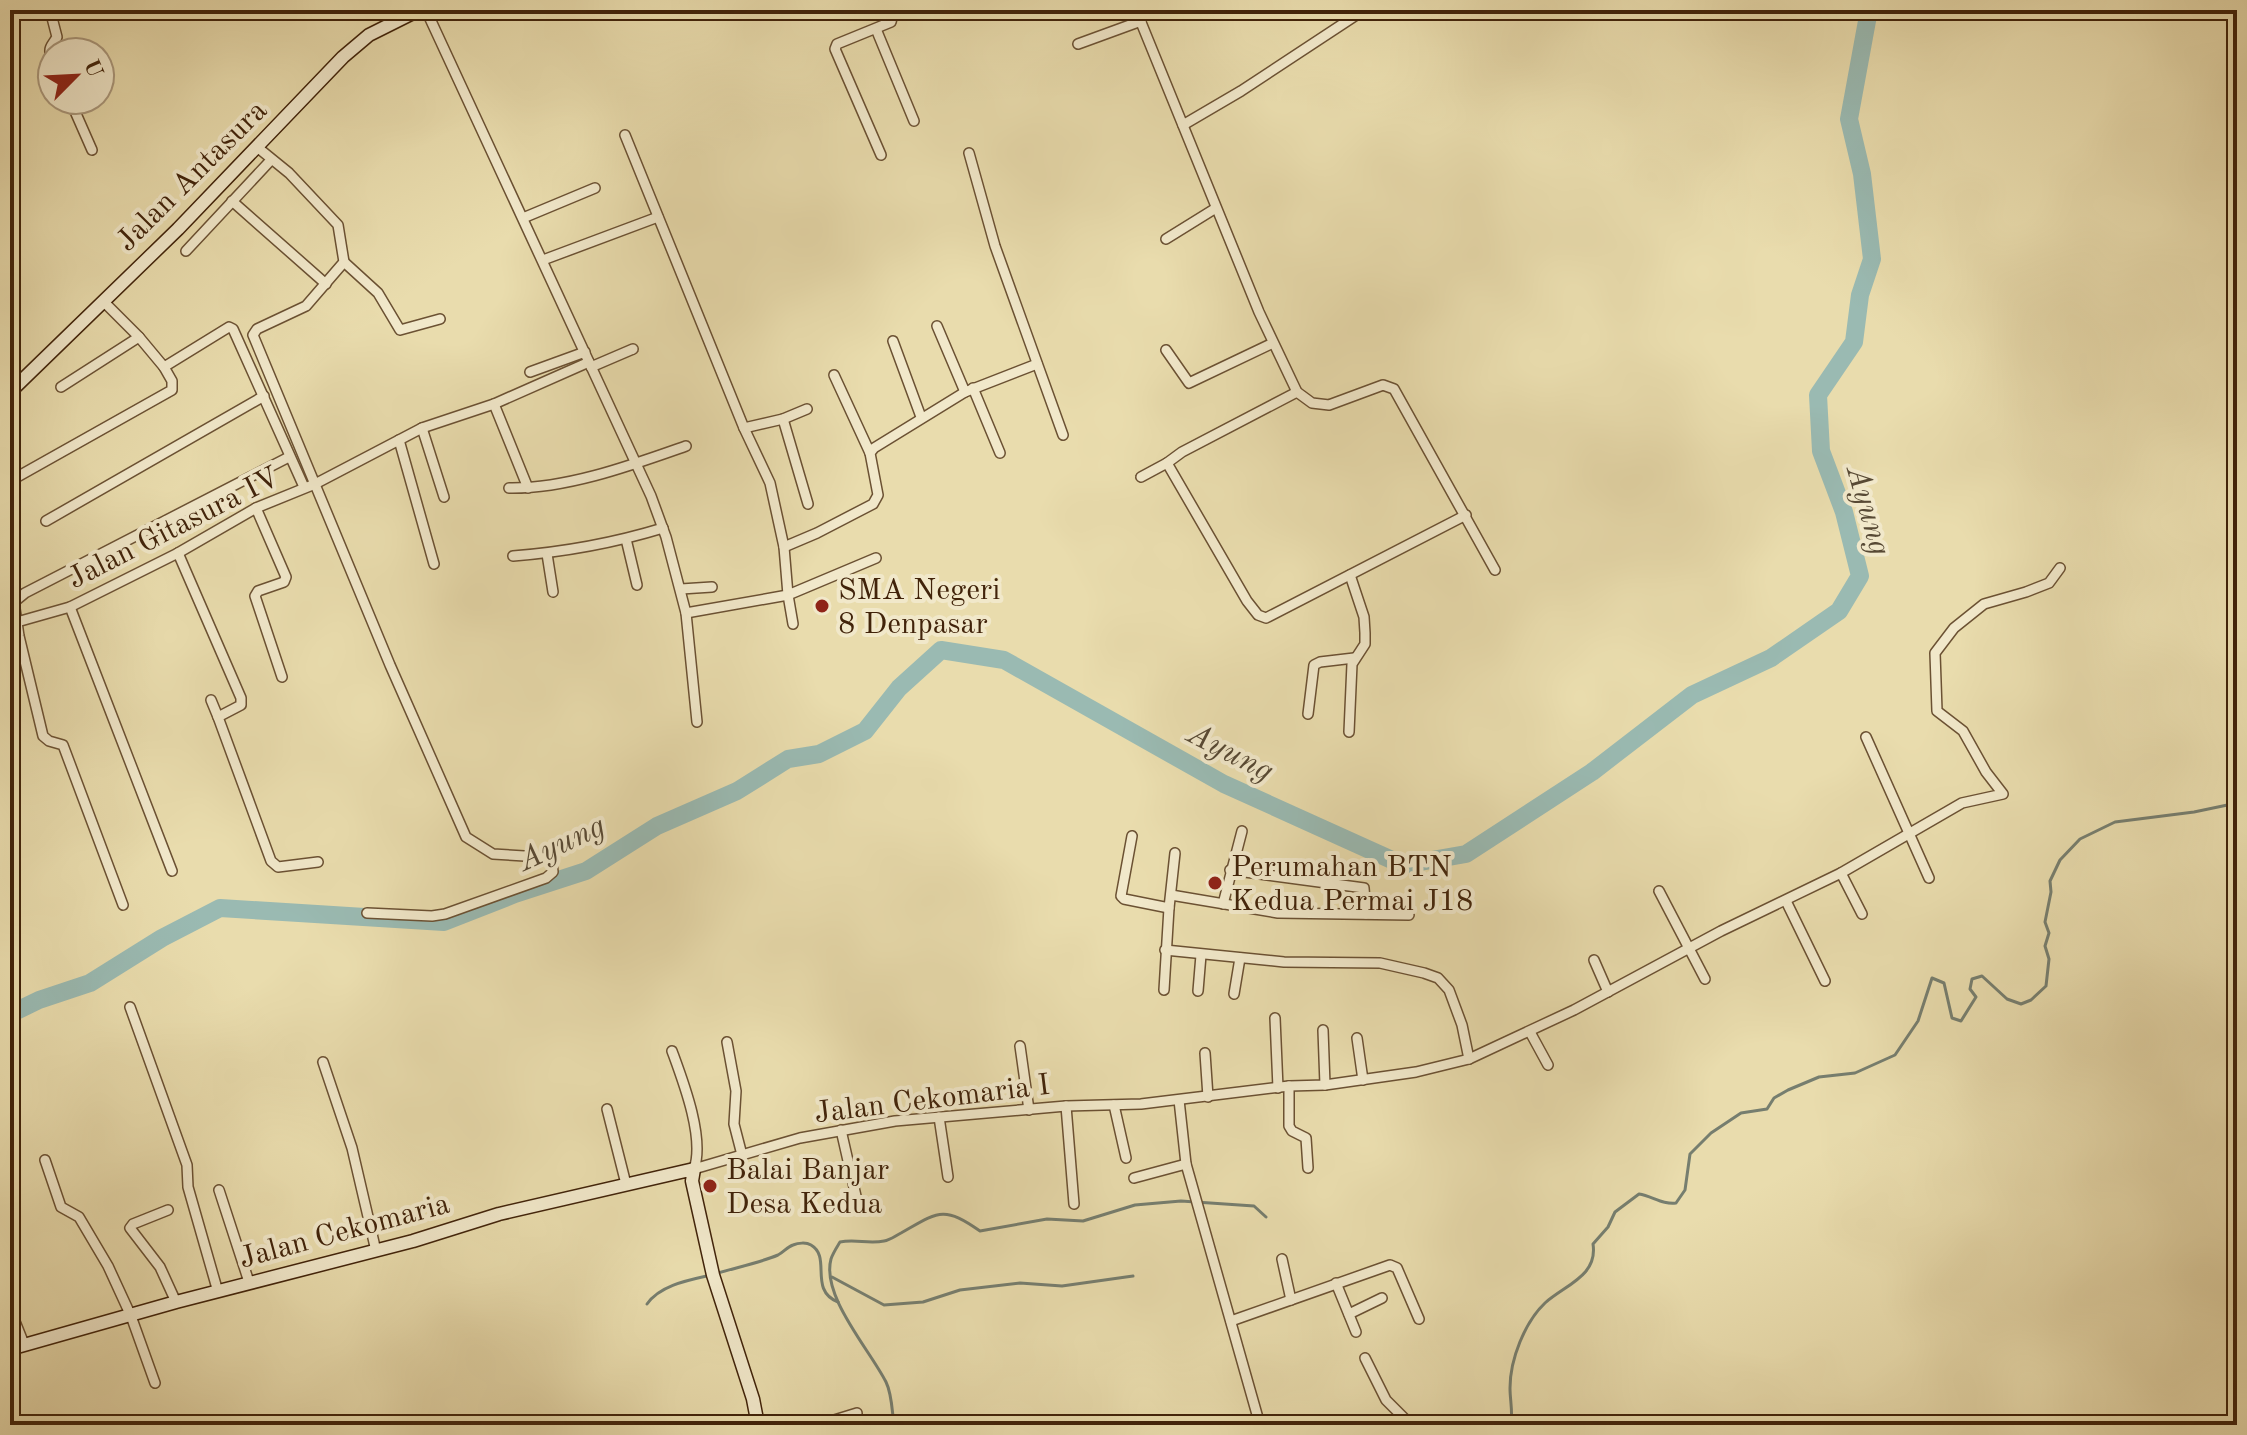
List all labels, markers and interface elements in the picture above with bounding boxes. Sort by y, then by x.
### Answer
north arrow [36,36,116,116]
text: U [79,56,106,81]
street label: Jalan Antasura [111,95,274,257]
water label: Ayung [1839,460,1895,559]
street label: Jalan Gitasura IV [63,463,285,595]
place label: SMA Negeri 8 Denpasar [838,576,1000,640]
marker: SMA Negeri 8 Denpasar [813,597,831,615]
water label: Ayung [1180,718,1278,789]
water label: Ayung [512,811,611,879]
place label: Perumahan BTN Kedua Permai J18 [1231,853,1473,917]
marker: Perumahan BTN Kedua Permai J18 [1206,874,1224,892]
street label: Jalan Cekomaria I [813,1071,1052,1129]
place label: Balai Banjar Desa Kedua [726,1156,889,1220]
marker: Balai Banjar Desa Kedua [701,1177,719,1195]
street label: Jalan Cekomaria [236,1189,453,1274]

